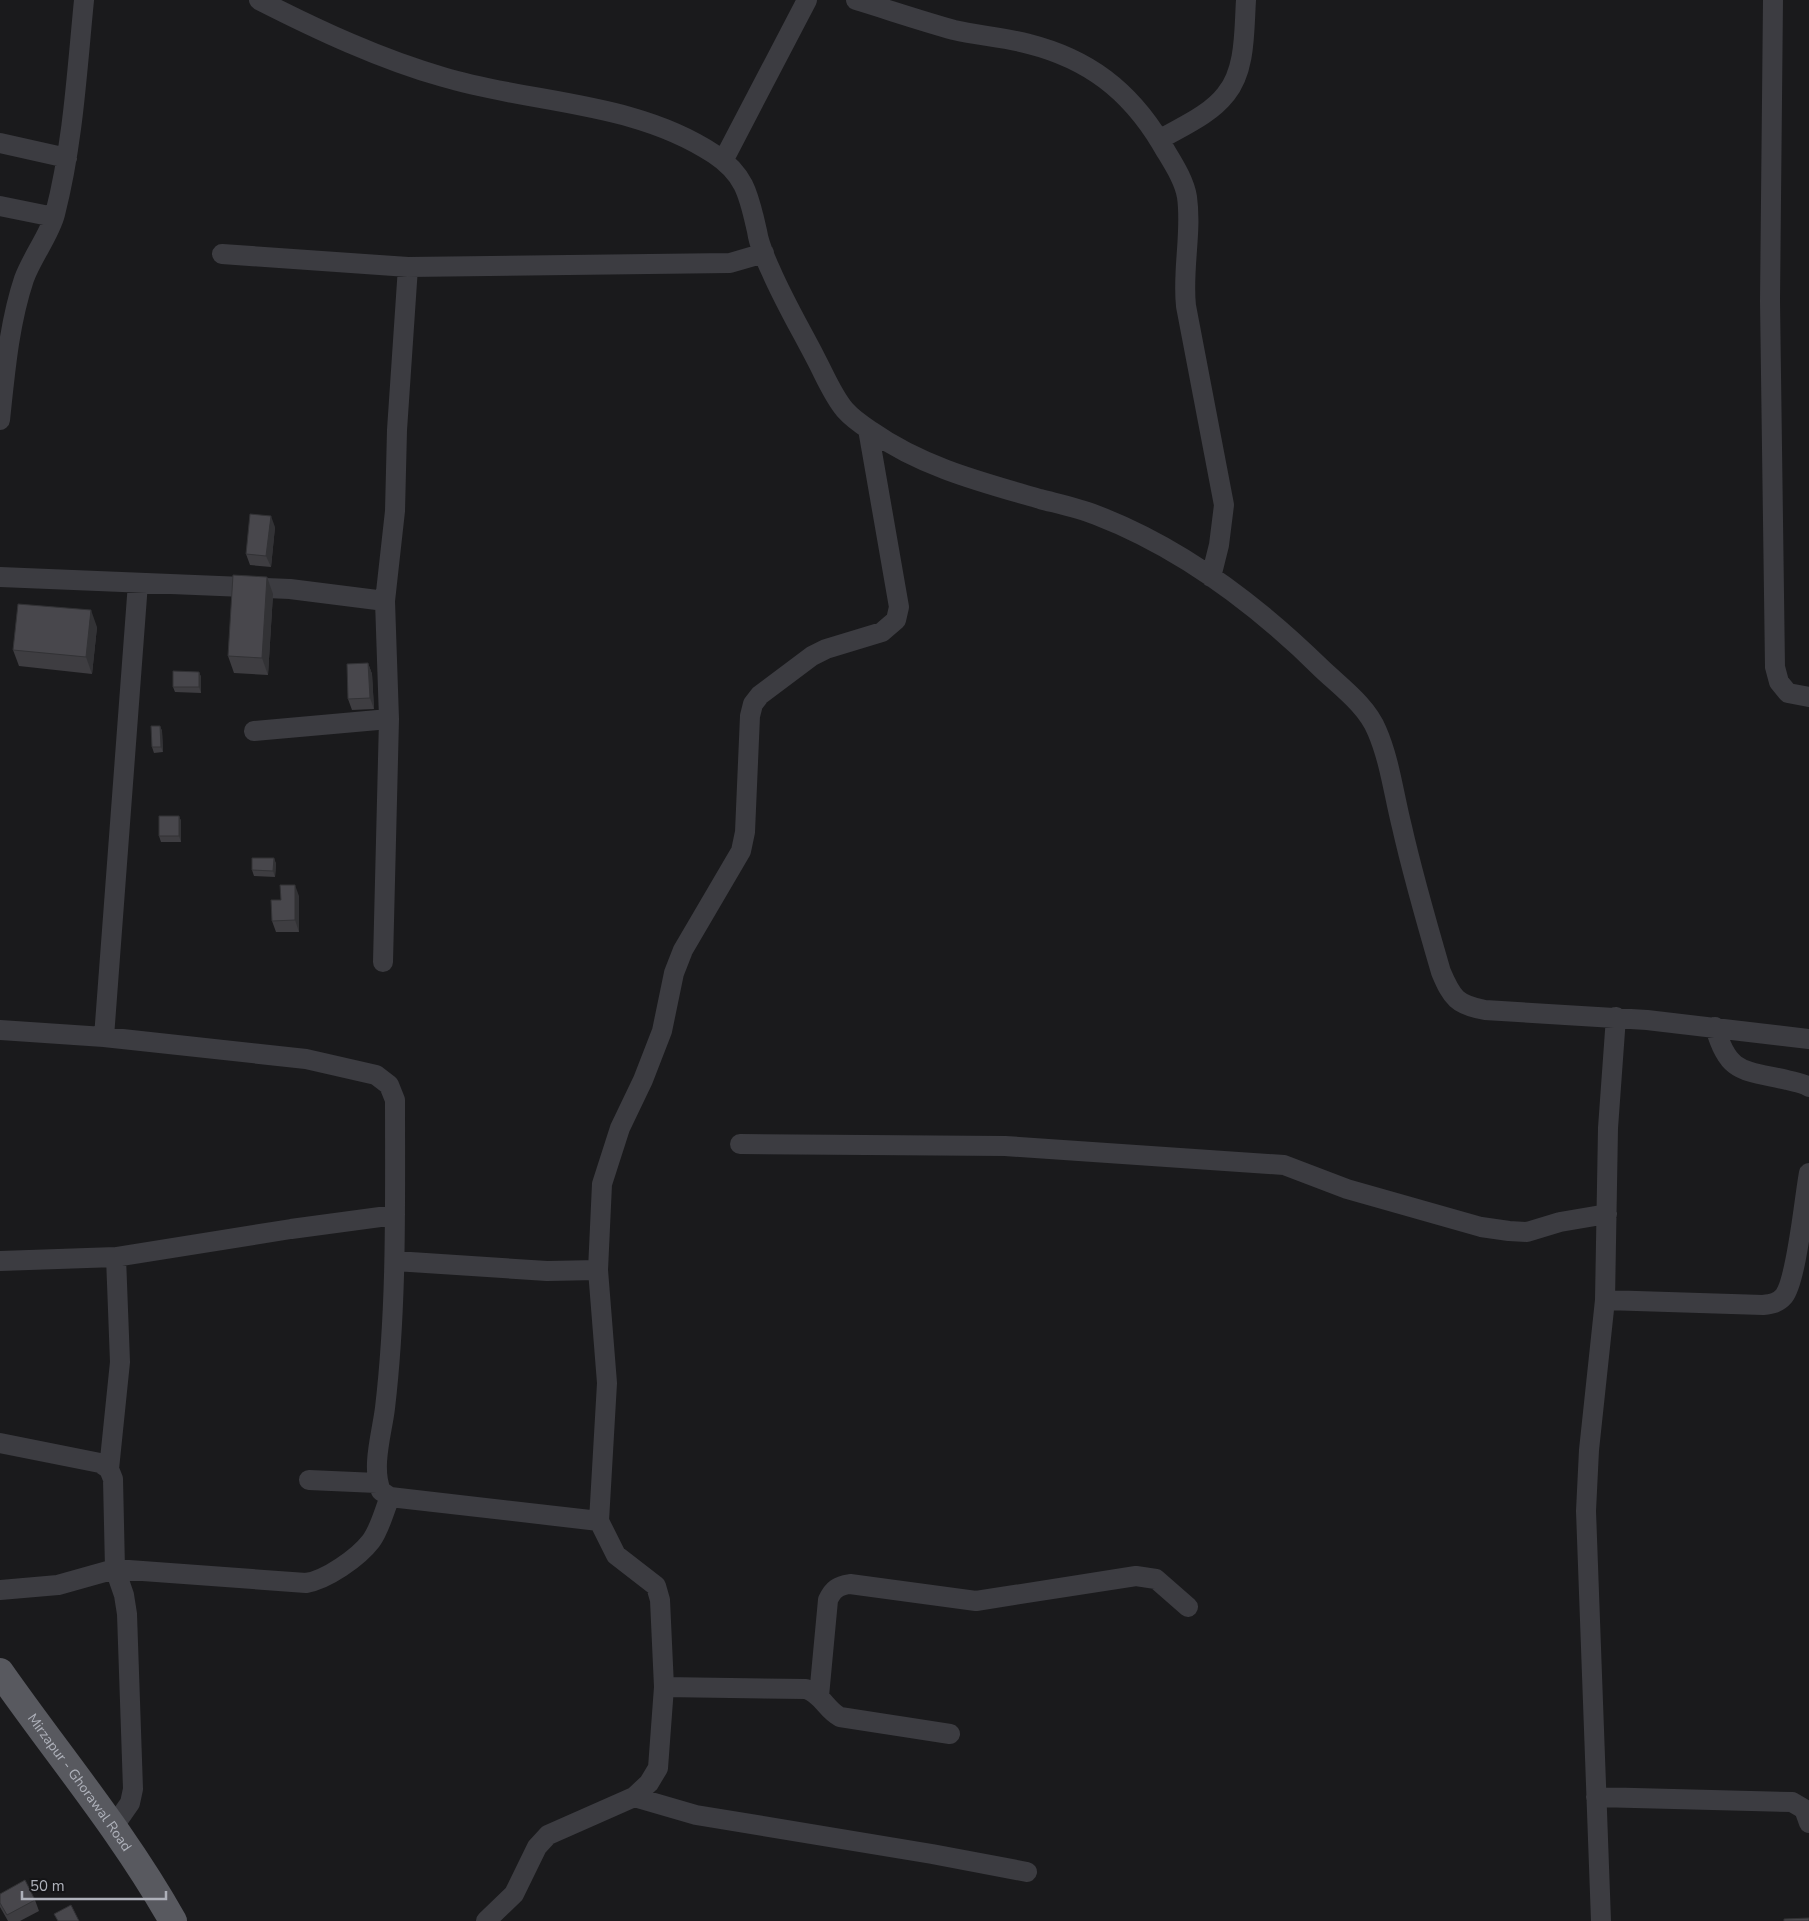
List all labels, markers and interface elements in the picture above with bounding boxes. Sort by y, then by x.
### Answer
street label: Mirzapur - Ghorawal Road [23,1710,136,1855]
scale bar [22,1868,166,1900]
text: 50 m [30,1876,65,1896]

